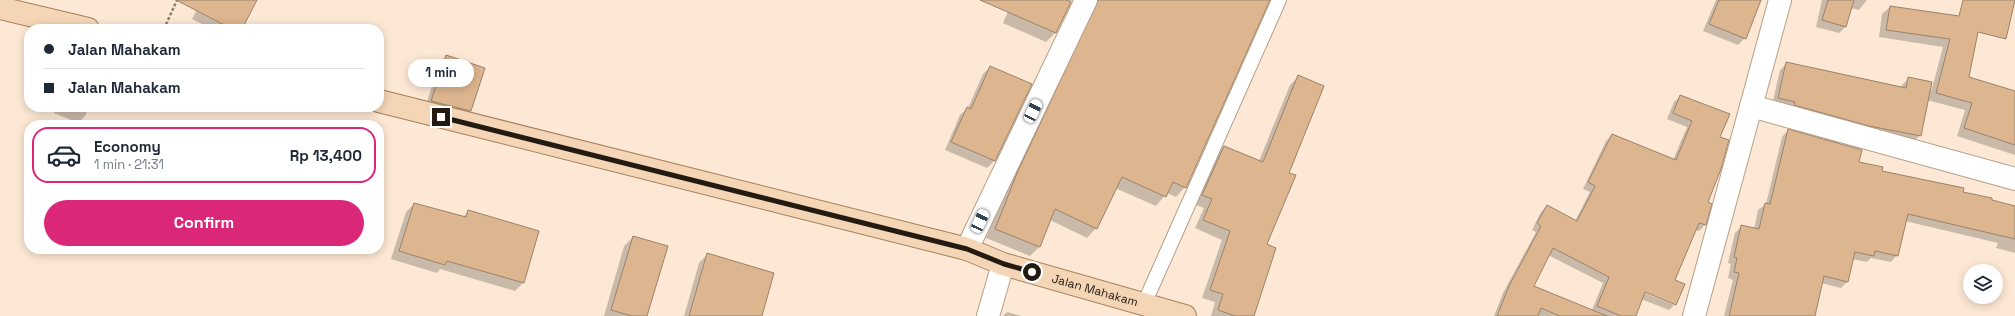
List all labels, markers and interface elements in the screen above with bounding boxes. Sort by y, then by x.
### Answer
text: Jalan Mahakam [68,40,181,59]
callout: 1 min [408,59,474,87]
text: 1 min [425,64,457,81]
text: Jalan Mahakam [68,78,181,97]
car [1022,98,1044,124]
route end [432,108,450,126]
icon: car [46,137,82,173]
text: Economy [94,137,161,156]
text: Rp 13,400 [290,146,362,165]
text: 1 min · 21:31 [94,156,164,173]
button: Confirm [44,200,364,246]
car [969,208,991,234]
route start [1023,263,1041,281]
map controls [1963,264,2003,304]
button: layers [1963,264,2003,304]
street label: Jalan Mahakam [1050,270,1140,310]

